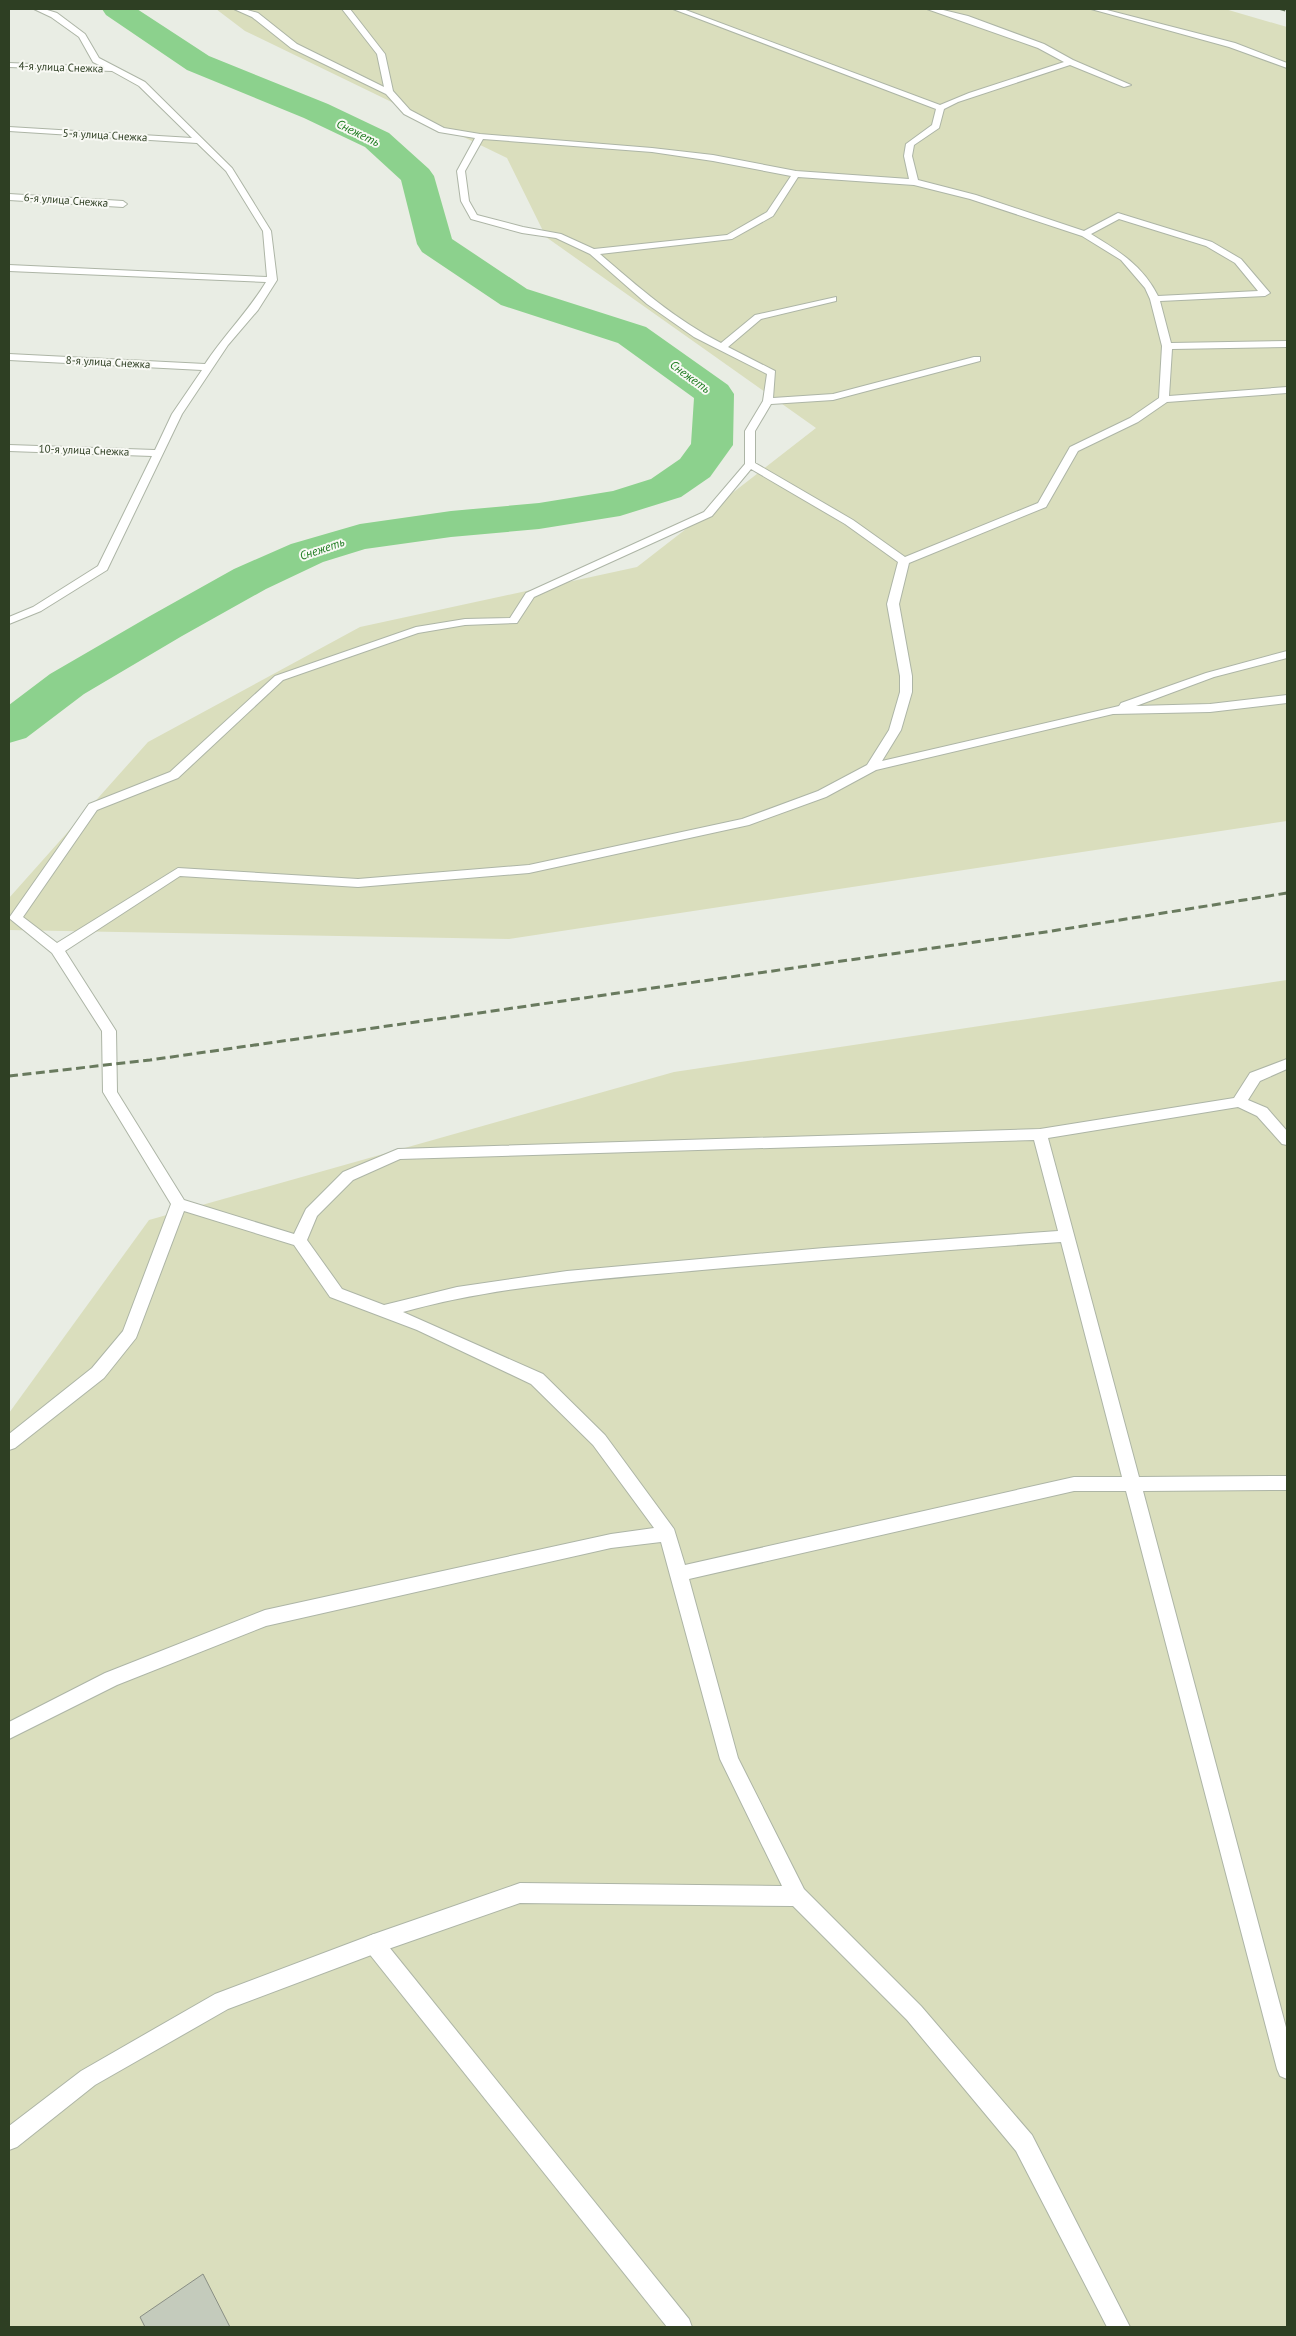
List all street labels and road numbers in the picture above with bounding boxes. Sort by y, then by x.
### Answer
street label: 4-я улица Снежка [18,59,104,75]
street label: 5-я улица Снежка [62,126,148,144]
street label: 6-я улица Снежка [23,190,109,210]
street label: 8-я улица Снежка [65,353,151,371]
street label: 10-я улица Снежка [38,441,130,459]

